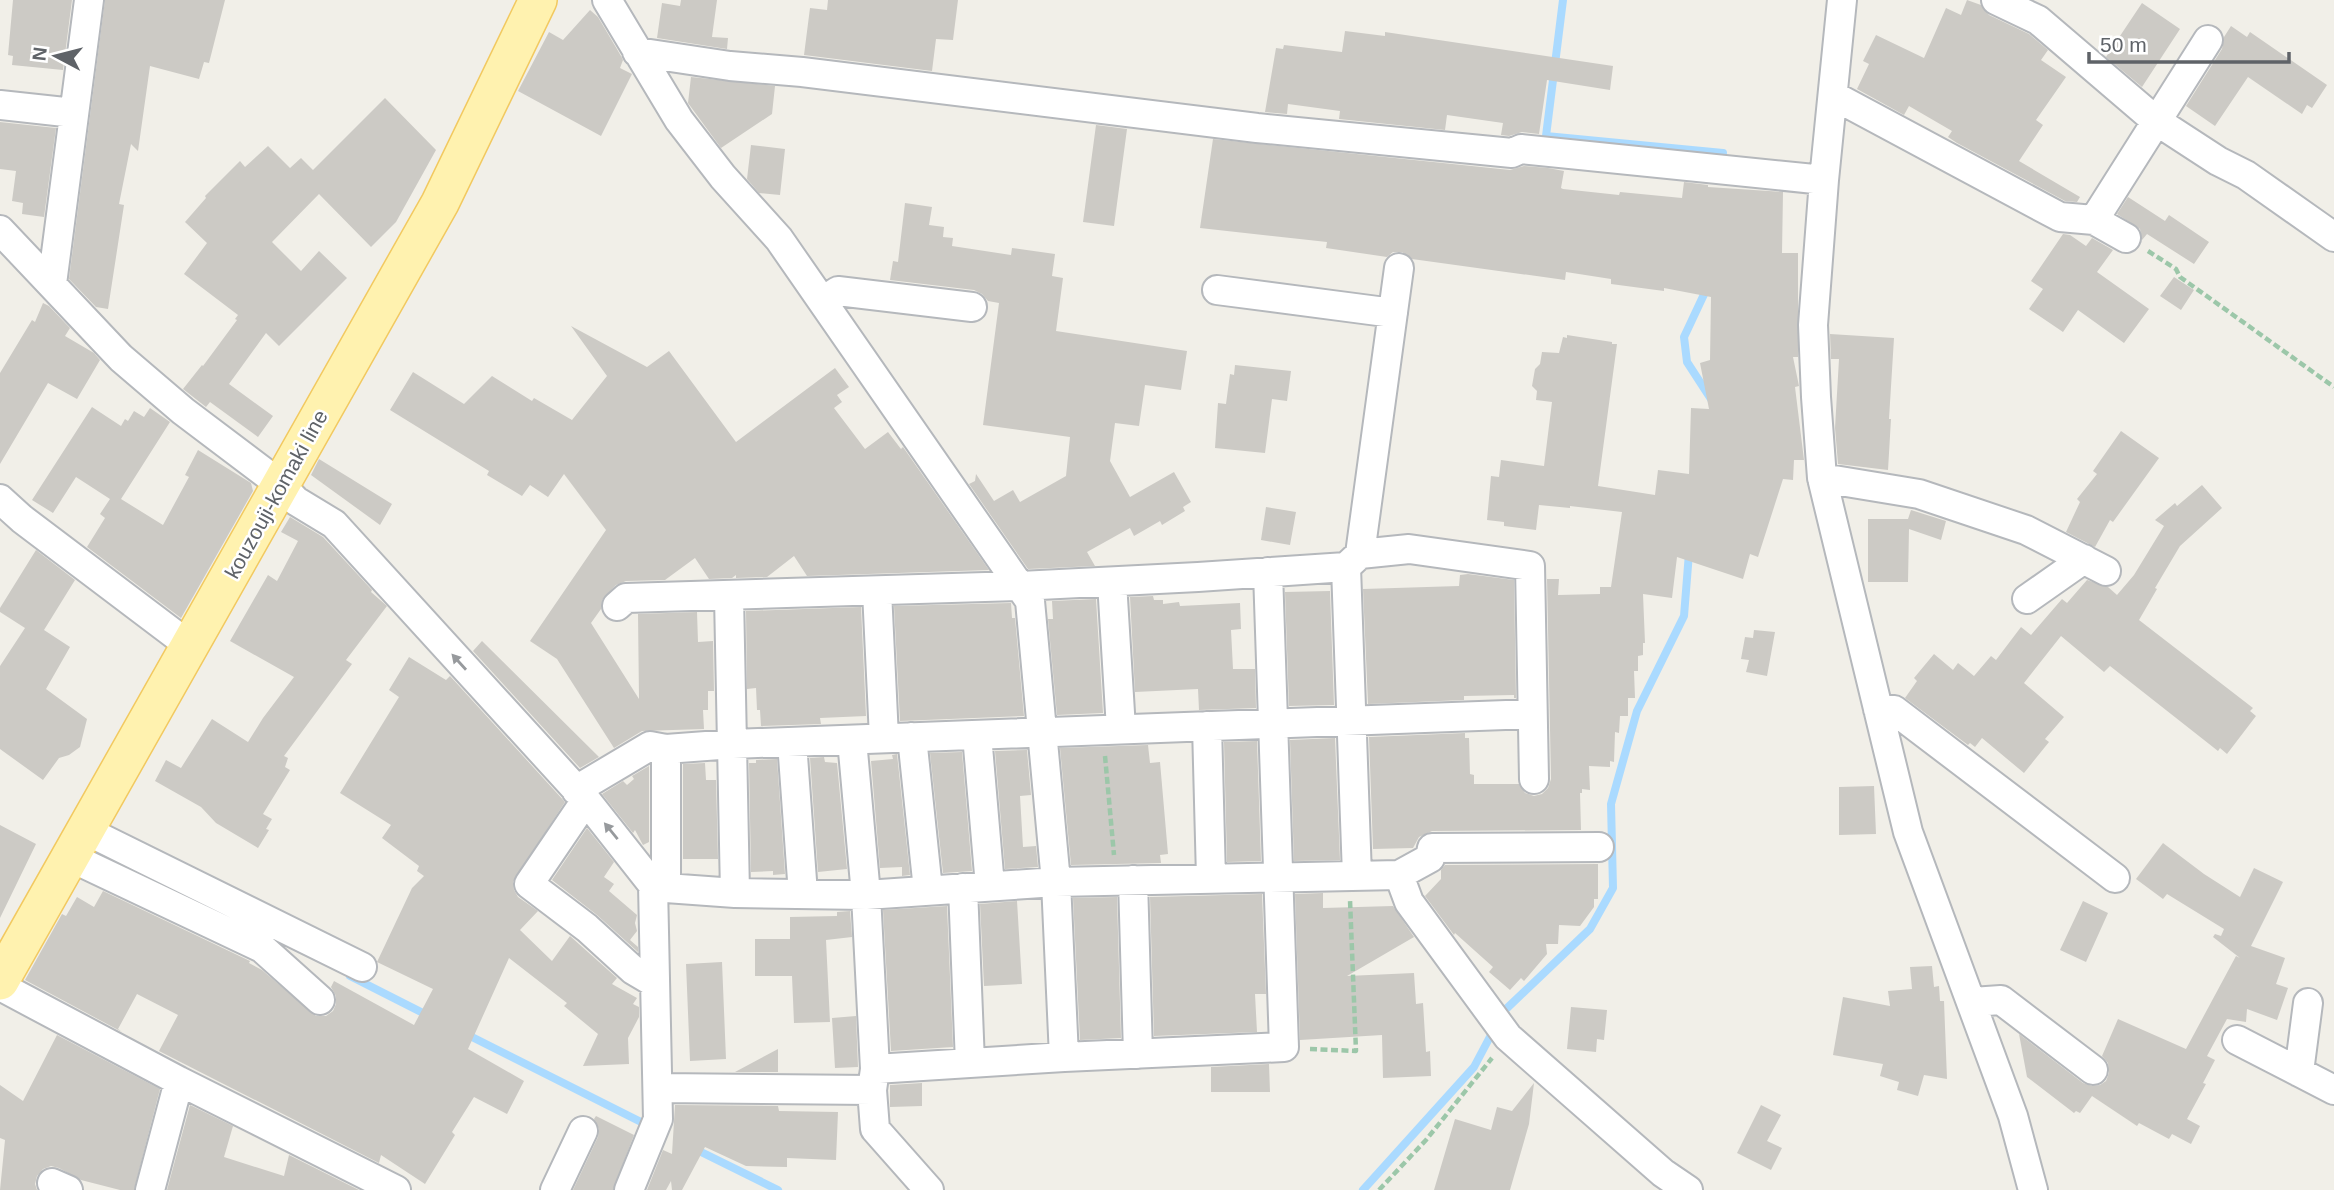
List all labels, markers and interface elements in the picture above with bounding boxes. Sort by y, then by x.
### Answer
north arrow [21,21,91,91]
scale bar [2089,21,2288,65]
text: 50 m [2100,33,2147,56]
text: N [28,46,51,62]
street label: kouzouji-komaki line [220,406,332,582]
one-way arrow [451,653,467,671]
one-way arrow [604,823,619,840]

